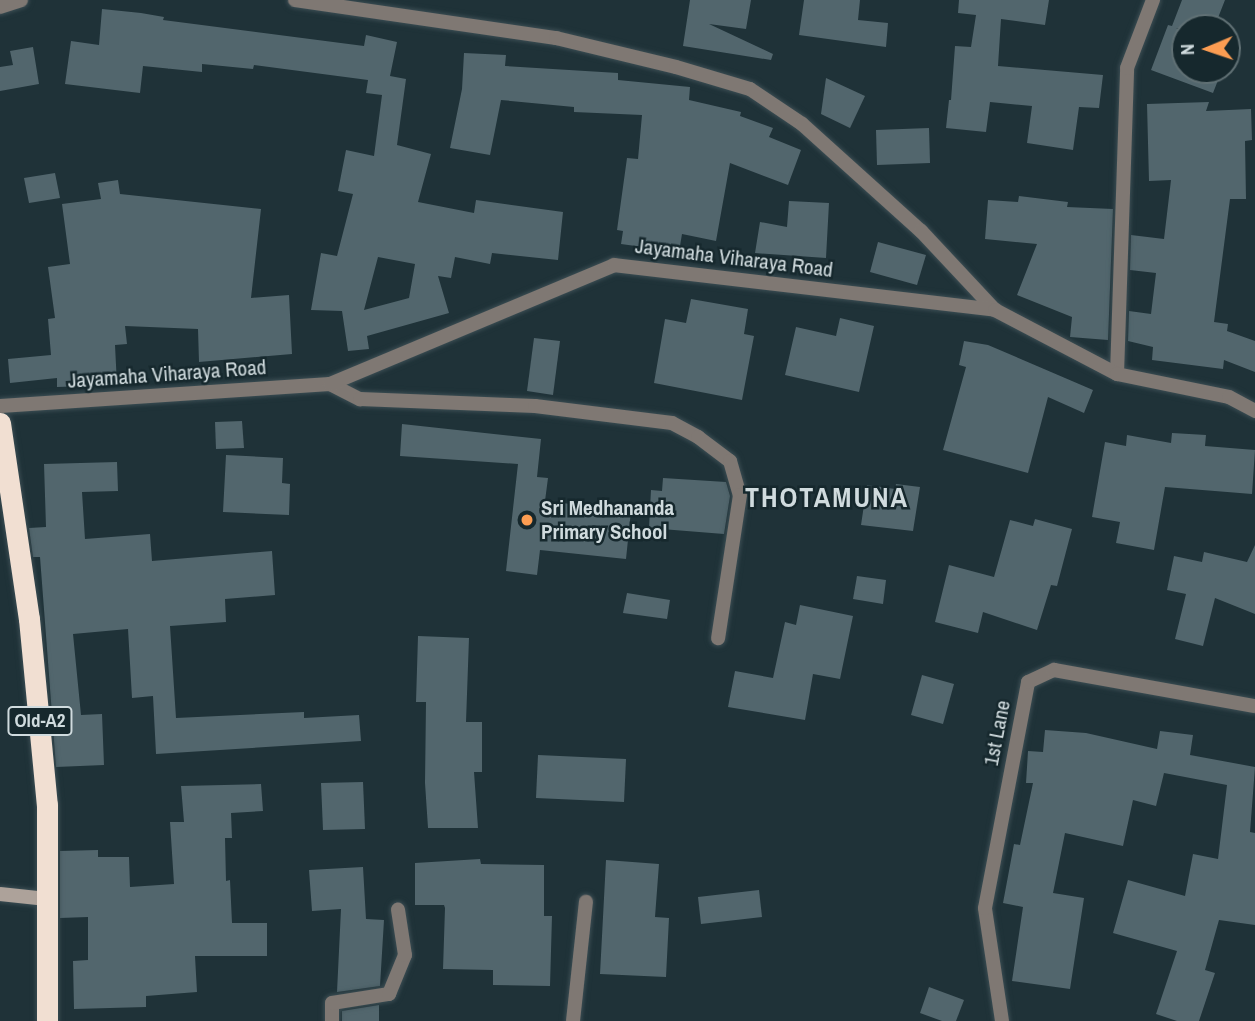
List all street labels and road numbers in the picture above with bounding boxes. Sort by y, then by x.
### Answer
street label: Jayamaha Viharaya Road [634,233,834,283]
street label: Jayamaha Viharaya Road [67,354,267,394]
street label: 1st Lane [978,698,1016,768]
road number: Old-A2 [7,706,73,736]

